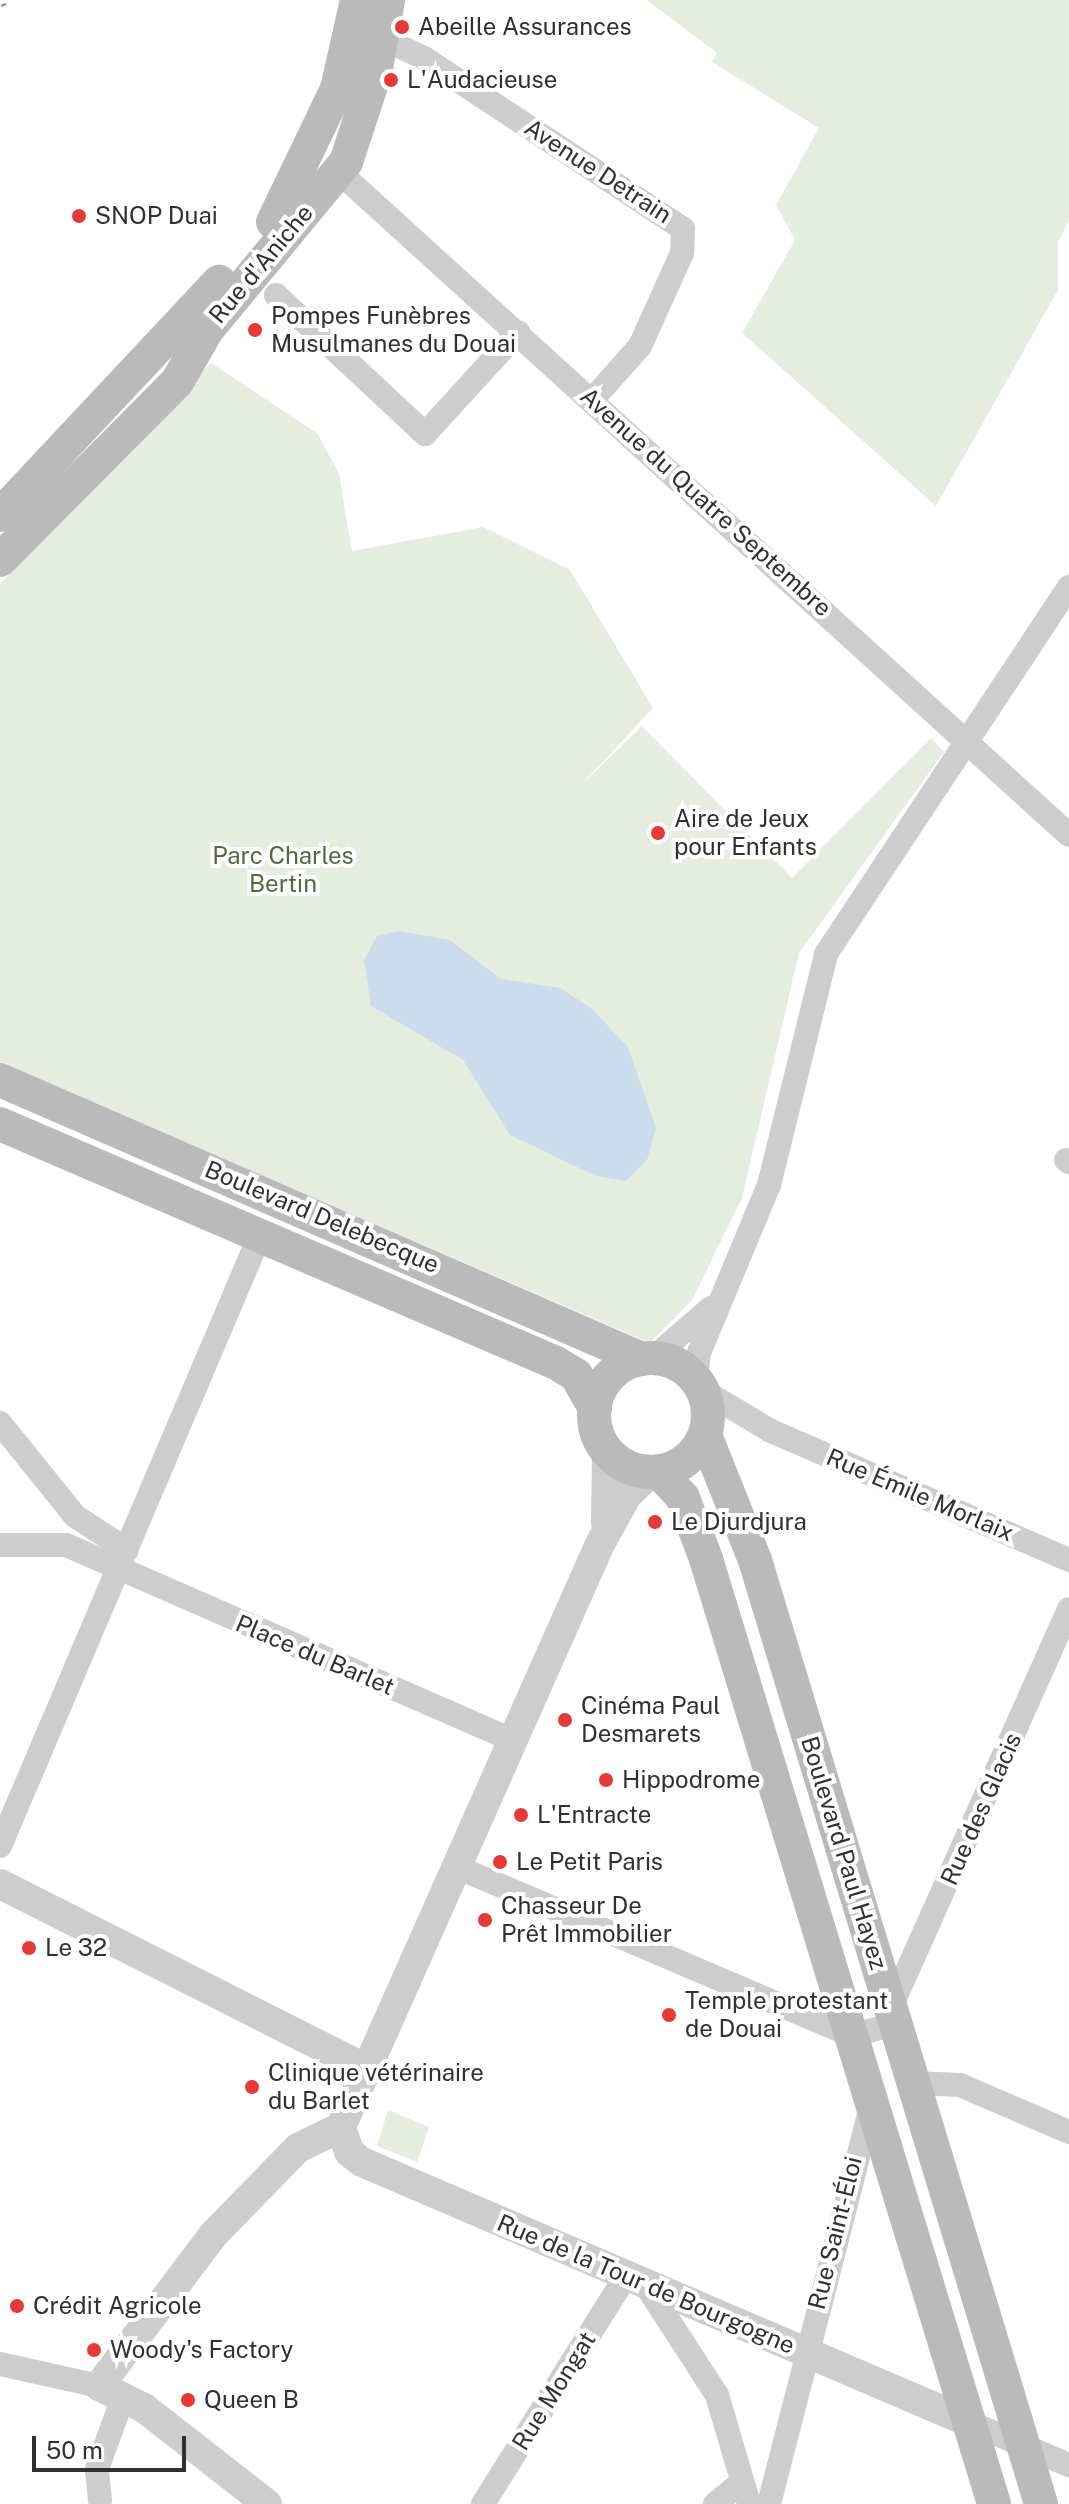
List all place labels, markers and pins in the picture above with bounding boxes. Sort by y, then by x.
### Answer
place label: Abeille Assurances [418,13,632,41]
marker: Abeille Assurances [393,18,411,36]
place label: L'Audacieuse [407,66,557,94]
marker: L'Audacieuse [382,71,400,89]
place label: SNOP Duai [95,202,218,230]
marker: SNOP Duai [70,207,88,225]
place label: Pompes Funèbres Musulmanes du Douai [271,302,516,358]
marker: Pompes Funèbres Musulmanes du Douai [246,321,264,339]
place label: Aire de Jeux pour Enfants [674,805,817,861]
marker: Aire de Jeux pour Enfants [649,824,667,842]
place label: Le Djurdjura [671,1508,807,1536]
marker: Le Djurdjura [646,1513,664,1531]
place label: Cinéma Paul Desmarets [581,1692,721,1748]
marker: Cinéma Paul Desmarets [556,1711,574,1729]
place label: Hippodrome [622,1766,760,1794]
marker: Hippodrome [597,1771,615,1789]
place label: L'Entracte [537,1801,651,1829]
marker: L'Entracte [512,1806,530,1824]
place label: Le Petit Paris [516,1848,663,1876]
marker: Le Petit Paris [491,1853,509,1871]
place label: Chasseur De Prêt Immobilier [501,1892,672,1948]
marker: Chasseur De Prêt Immobilier [476,1911,494,1929]
place label: Le 32 [45,1934,107,1962]
marker: Le 32 [20,1939,38,1957]
place label: Temple protestant de Douai [685,1987,888,2043]
marker: Temple protestant de Douai [660,2006,678,2024]
place label: Clinique vétérinaire du Barlet [268,2059,484,2115]
marker: Clinique vétérinaire du Barlet [243,2078,261,2096]
place label: Crédit Agricole [33,2292,202,2320]
marker: Crédit Agricole [8,2297,26,2315]
place label: Woody's Factory [110,2336,293,2364]
marker: Woody's Factory [85,2341,103,2359]
place label: Queen B [204,2386,299,2414]
marker: Queen B [179,2391,197,2409]

